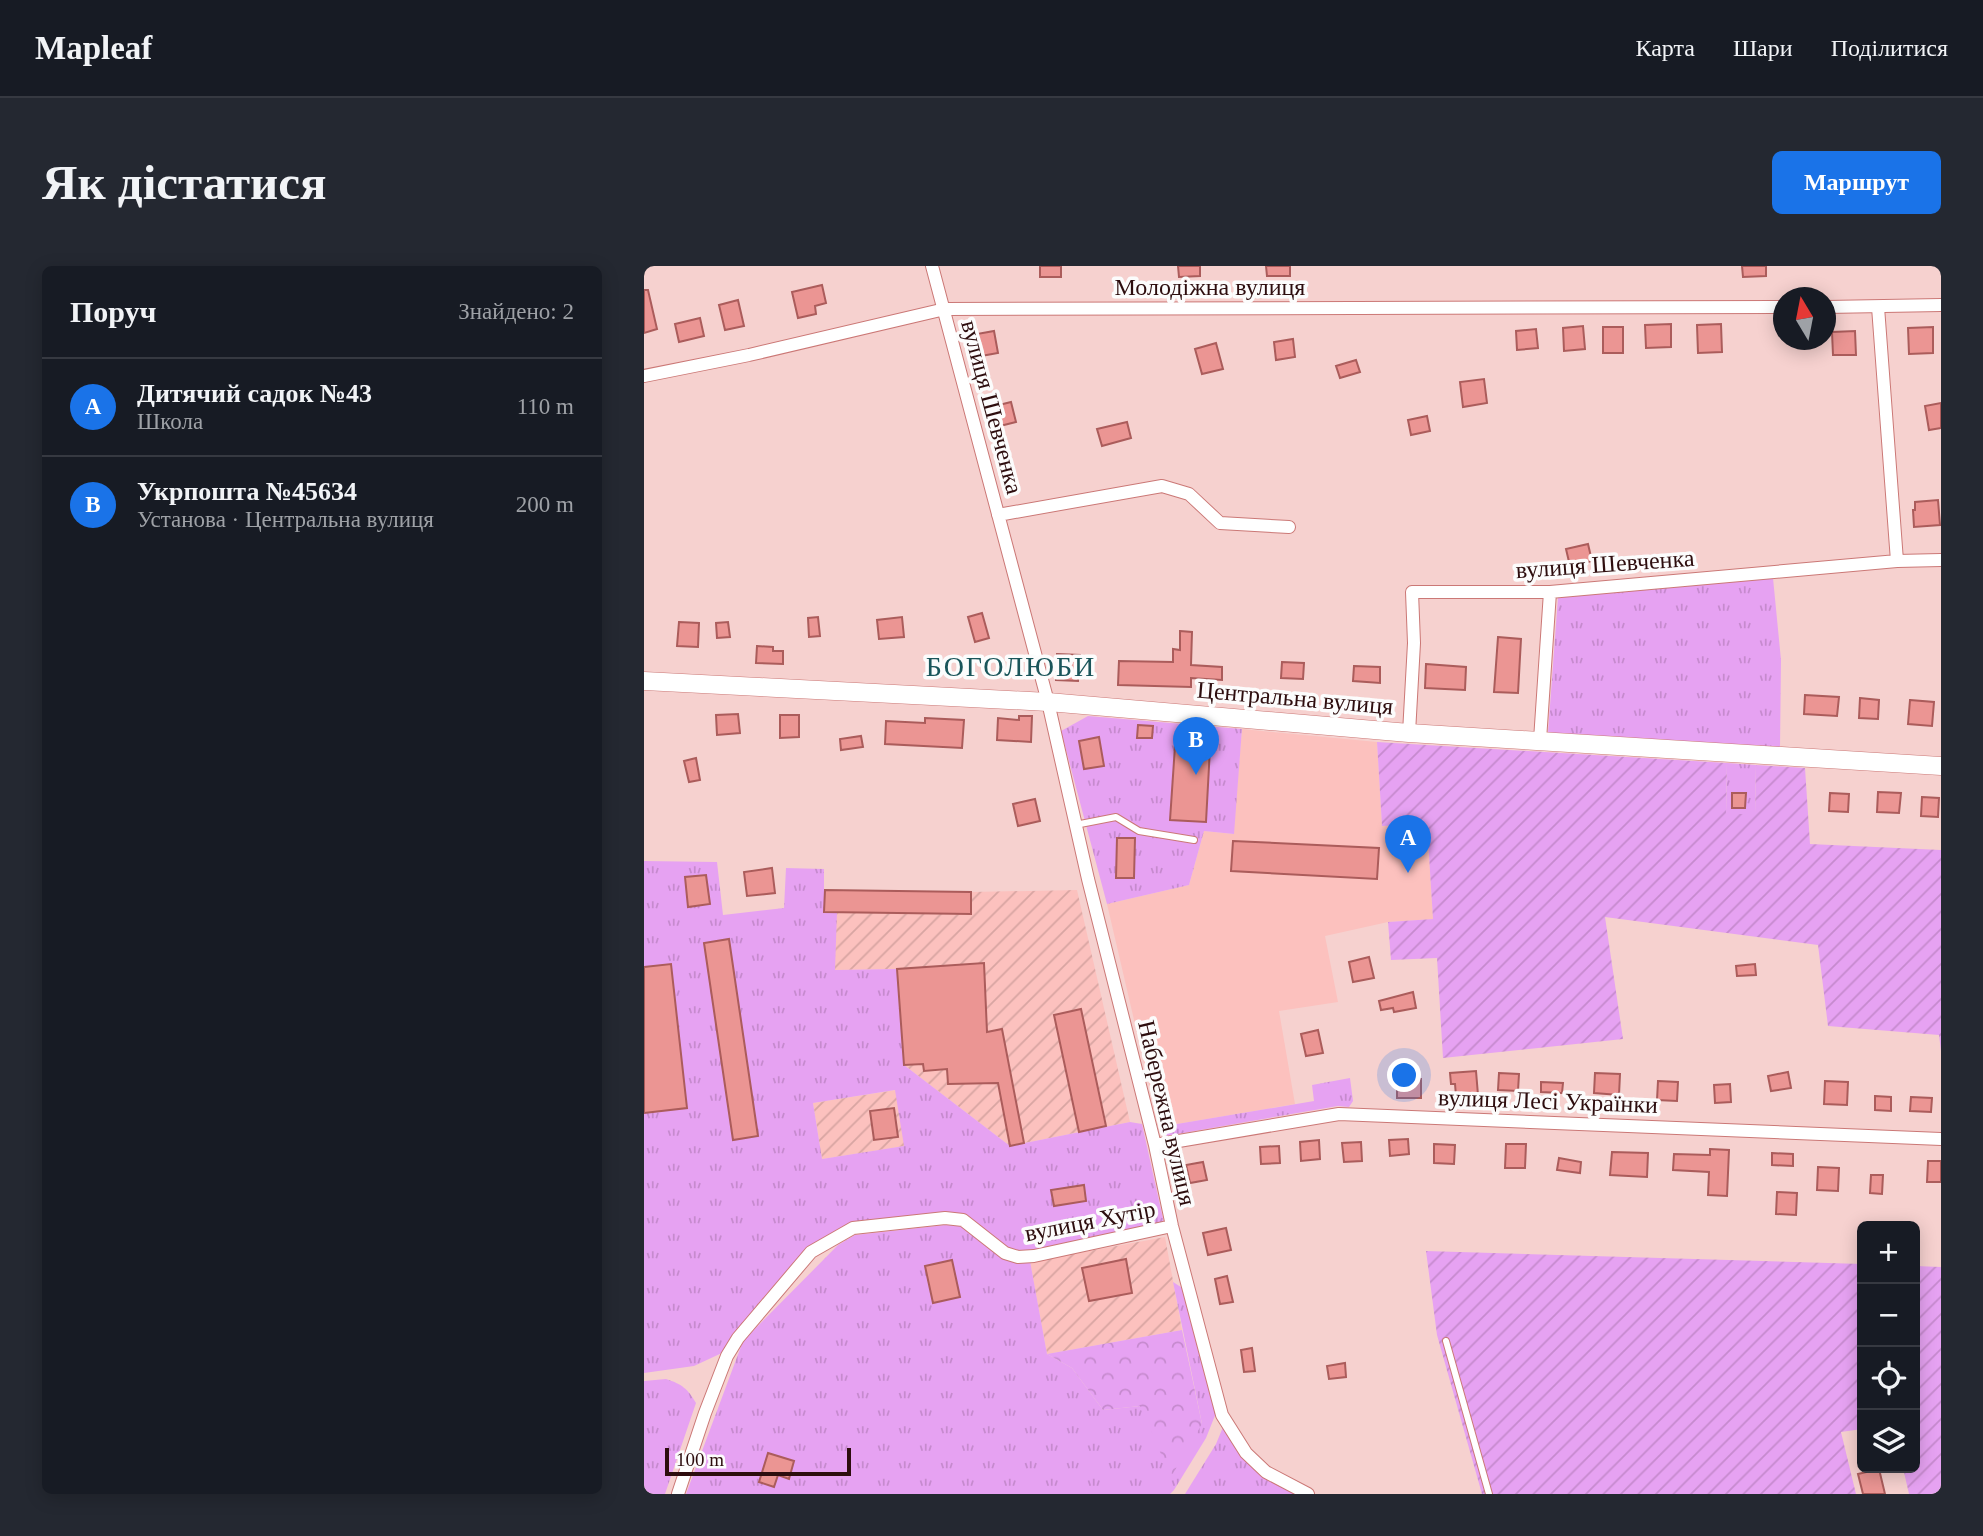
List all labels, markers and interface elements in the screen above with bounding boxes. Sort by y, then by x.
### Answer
text: Mapleaf [35,30,152,66]
text: Карта [1635,35,1695,61]
text: Шари [1733,35,1793,61]
text: Поділитися [1831,35,1948,61]
button: Маршрут [1772,151,1941,214]
text: Як дістатися [42,155,326,210]
street label: Молодіжна вулиця [1115,274,1305,300]
north arrow [1773,287,1836,350]
text: Поруч [70,295,157,328]
text: Знайдено: 2 [458,299,574,324]
street label: вулиця Шевченка [956,317,1028,497]
text: Дитячий садок №43 [137,379,372,408]
text: A [85,394,101,419]
text: 110 m [517,394,574,419]
text: Школа [137,409,203,434]
text: Укрпошта №45634 [137,477,357,506]
text: B [85,492,101,517]
text: 200 m [516,492,574,517]
text: Установа · Центральна вулиця [137,507,434,532]
street label: вулиця Шевченка [1515,545,1696,583]
district label: БОГОЛЮБИ [926,651,1096,682]
street label: Центральна вулиця [1196,676,1394,720]
pin: B [1173,717,1219,775]
pin: A [1385,815,1431,873]
street label: Набережна вулиця [1133,1018,1201,1208]
your location [1387,1058,1421,1092]
street label: вулиця Лесі Українки [1438,1084,1659,1118]
street label: вулиця Хутір [1022,1196,1158,1246]
map controls [1857,1221,1920,1473]
button: + [1857,1221,1920,1284]
button: − [1857,1284,1920,1347]
button: locate [1857,1347,1920,1410]
button: layers [1857,1410,1920,1473]
scale bar [665,1445,850,1477]
text: 100 m [676,1449,724,1470]

